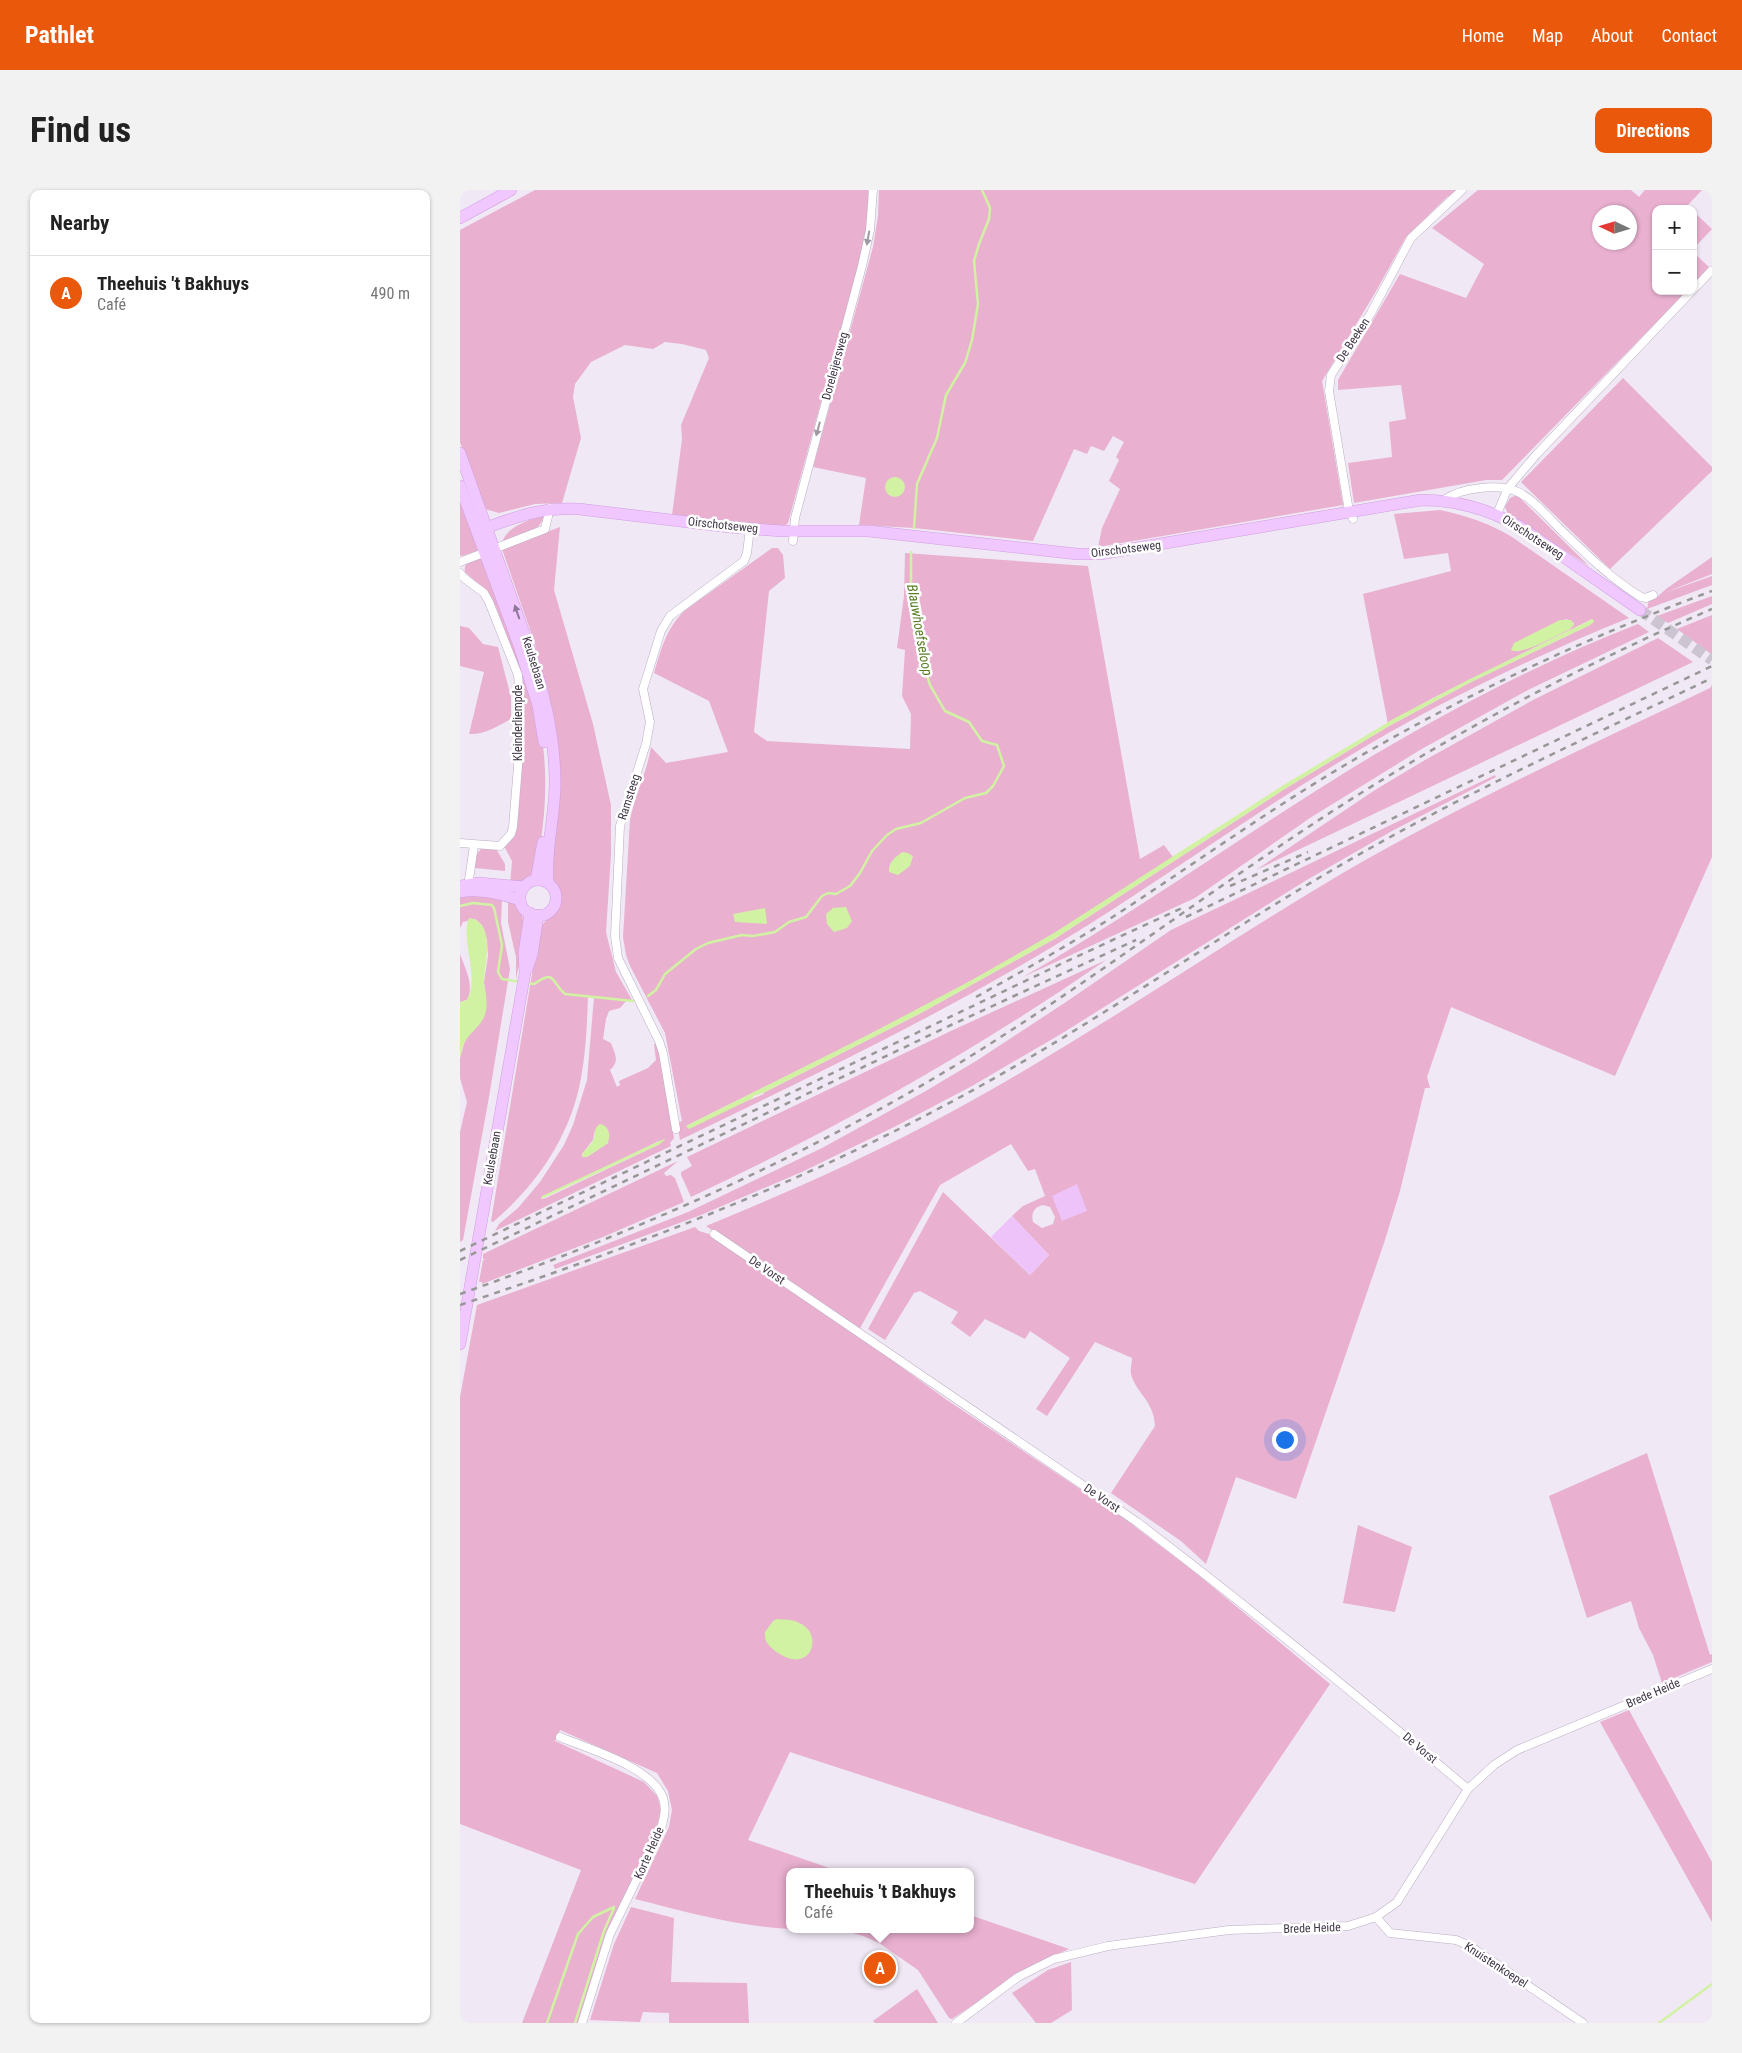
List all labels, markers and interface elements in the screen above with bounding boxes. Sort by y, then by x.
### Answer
text: Pathlet [25,21,94,49]
text: Home [1462,25,1504,46]
text: Map [1532,25,1563,46]
text: About [1591,25,1633,46]
text: Contact [1661,25,1717,46]
button: Directions [1595,108,1712,153]
text: Find us [30,110,131,151]
north arrow [1592,205,1637,250]
map controls [1652,205,1697,295]
button: + [1652,205,1697,250]
text: Nearby [50,211,109,235]
one-way arrow [864,231,872,247]
button: − [1652,250,1697,295]
text: Theehuis 't Bakhuys [97,272,249,295]
text: A [61,284,71,303]
text: 490 m [371,284,410,303]
text: Café [97,295,126,314]
street label: De Beeken [1334,315,1373,365]
street label: Doreleijersweg [819,330,851,402]
one-way arrow [814,422,822,437]
street label: Oirschotseweg [1500,512,1566,562]
street label: Oirschotseweg [687,514,759,536]
street label: Oirschotseweg [1090,538,1162,560]
water label: Blauwhoefseloop [904,583,936,677]
one-way arrow [513,604,521,619]
street label: Keulsebaan [519,635,549,691]
street label: Kleinderliempde [511,684,525,761]
street label: Ramsteeg [615,772,643,822]
street label: Keulsebaan [480,1130,504,1186]
street label: De Vorst [746,1253,788,1287]
your location [1272,1427,1298,1453]
street label: De Vorst [1081,1481,1123,1515]
street label: Brede Heide [1624,1675,1683,1711]
street label: De Vorst [1400,1730,1440,1767]
street label: Korte Heide [631,1824,667,1881]
popup [786,1868,974,1933]
text: Theehuis 't Bakhuys [804,1880,956,1903]
text: Café [804,1903,833,1922]
street label: Brede Heide [1283,1920,1341,1936]
street label: Knuistenkoepel [1462,1939,1530,1991]
pin: A [864,1949,896,1987]

